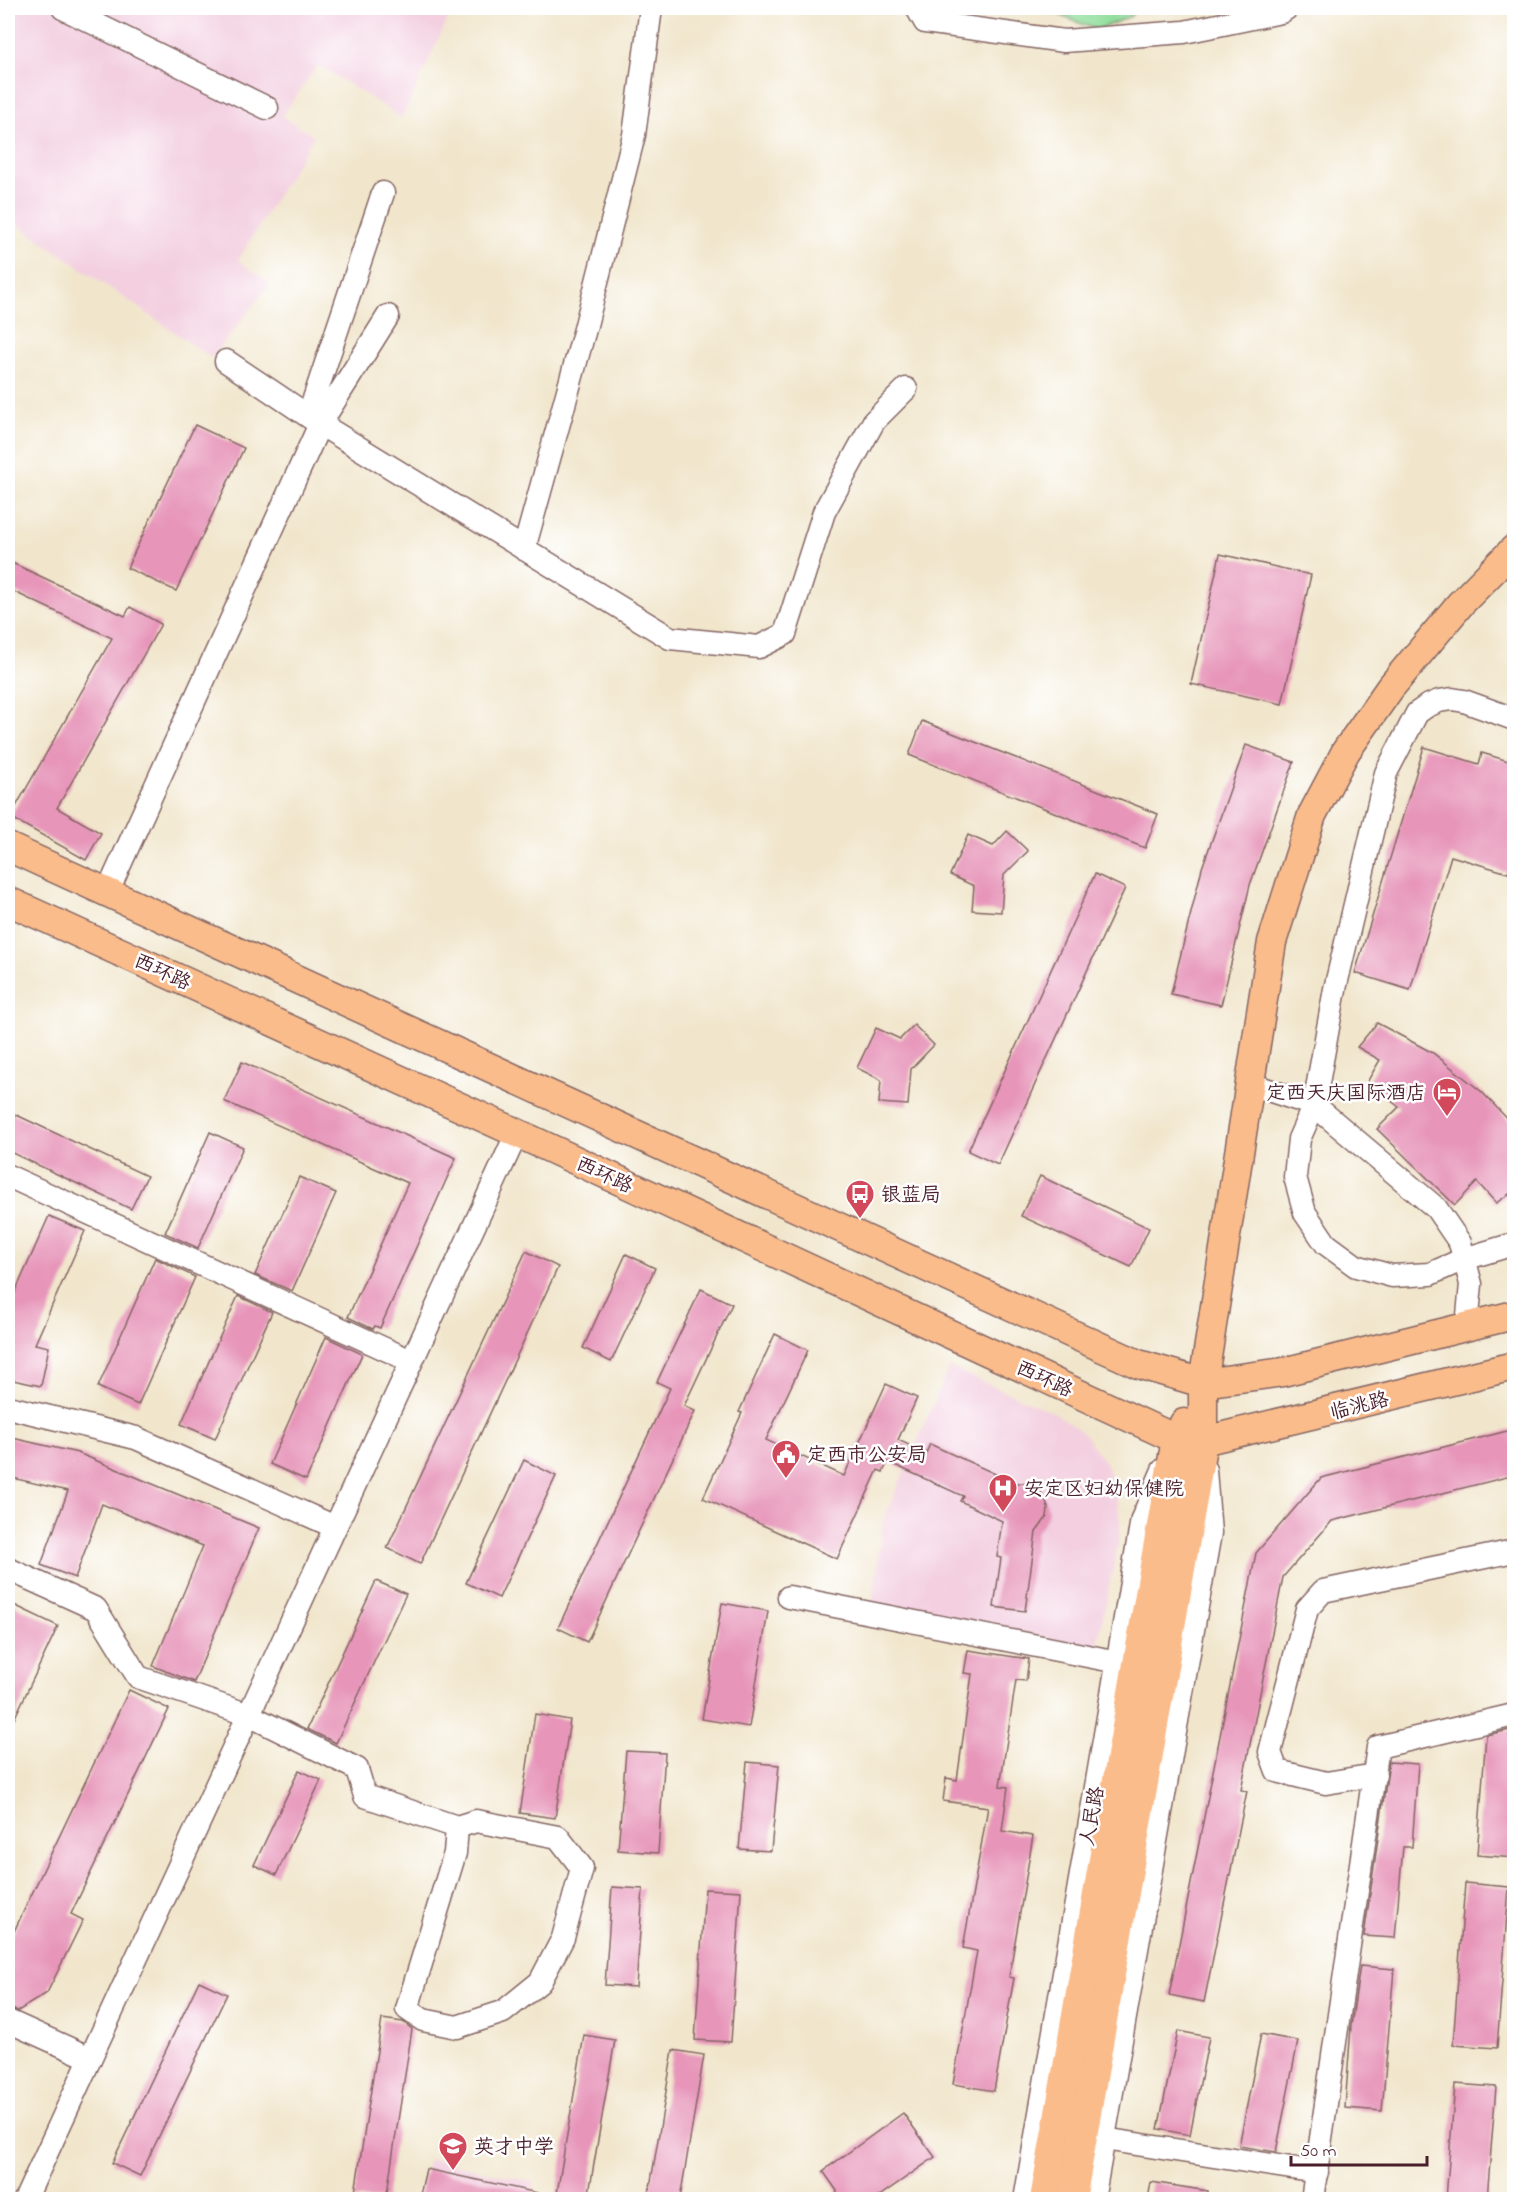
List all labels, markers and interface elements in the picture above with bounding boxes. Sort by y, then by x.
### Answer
street label: 西环路 [129,947,196,1000]
hotel icon: 定西天庆国际酒店 [1431,1076,1463,1118]
place label: 定西天庆国际酒店 [1266,1080,1426,1109]
street label: 西环路 [571,1150,638,1203]
bus stop icon: 银蓝局 [844,1178,876,1220]
place label: 银蓝局 [881,1182,941,1211]
street label: 西环路 [1011,1354,1078,1407]
street label: 临洮路 [1327,1386,1393,1429]
public building icon: 定西市公安局 [770,1438,802,1480]
place label: 定西市公安局 [807,1442,927,1471]
hospital icon: 安定区妇幼保健院 [987,1472,1019,1514]
place label: 安定区妇幼保健院 [1024,1476,1184,1505]
street label: 人民路 [1074,1783,1113,1848]
scale bar [1291,2129,1428,2167]
school or university icon: 英才中学 [437,2130,469,2172]
place label: 英才中学 [474,2134,554,2163]
text: 50 m [1300,2139,1337,2165]

